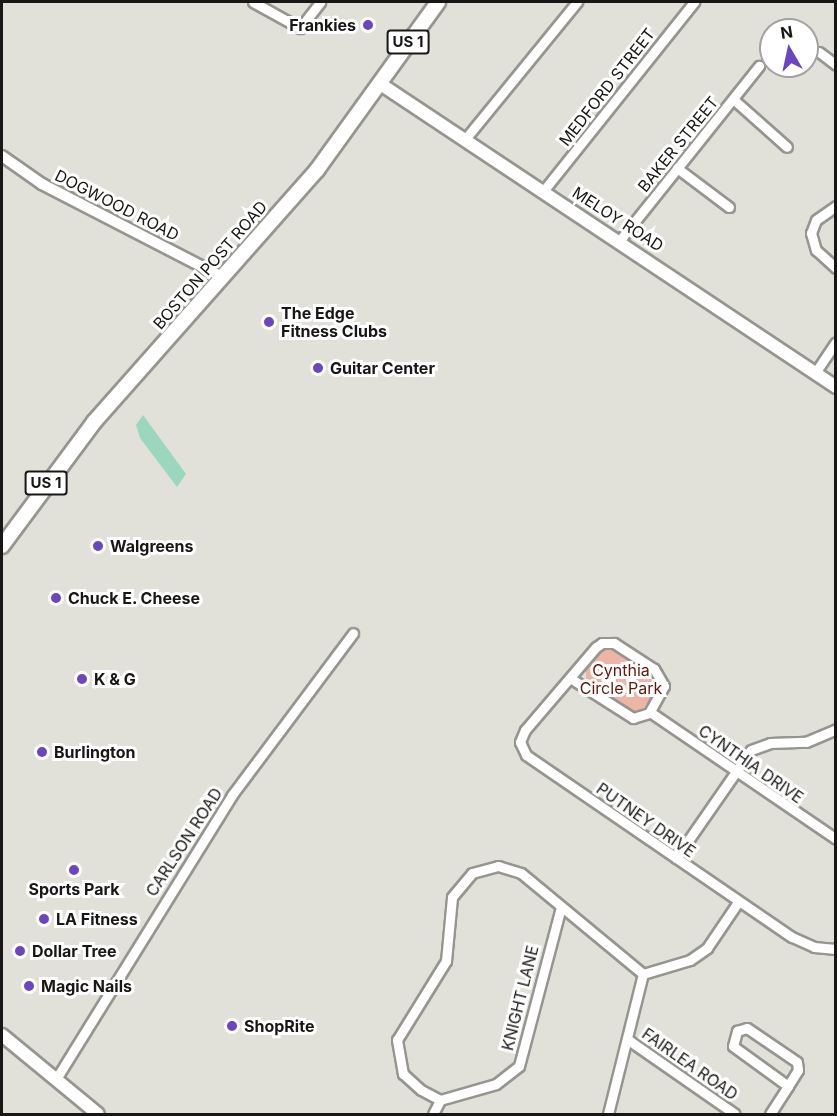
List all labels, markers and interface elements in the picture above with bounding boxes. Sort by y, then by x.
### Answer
place label: Frankies [289,15,356,35]
marker: Frankies [361,18,375,32]
north arrow [759,18,819,78]
text: N [779,21,794,43]
street label: MEDFORD STREET [555,24,659,150]
road number: US 1 [386,30,430,54]
street label: BAKER STREET [634,92,722,196]
street label: DOGWOOD ROAD [52,165,182,245]
street label: MELOY ROAD [569,183,667,255]
street label: BOSTON POST ROAD [149,197,271,333]
place label: The Edge Fitness Clubs [281,303,387,341]
marker: The Edge Fitness Clubs [262,315,276,329]
place label: Guitar Center [330,358,435,378]
marker: Guitar Center [311,361,325,375]
road number: US 1 [24,471,68,495]
place label: Walgreens [110,536,194,556]
marker: Walgreens [91,539,105,553]
place label: Chuck E. Cheese [68,588,200,608]
marker: Chuck E. Cheese [49,591,63,605]
park label: Cynthia Circle Park [580,660,662,698]
place label: K & G [94,669,136,689]
marker: K & G [75,672,89,686]
street label: CYNTHIA DRIVE [695,721,807,807]
place label: Burlington [54,742,136,762]
marker: Burlington [35,745,49,759]
street label: PUTNEY DRIVE [593,779,699,861]
street label: CARLSON ROAD [142,784,226,900]
marker: Sports Park [67,863,81,877]
place label: Sports Park [28,879,120,899]
place label: LA Fitness [56,909,138,929]
marker: LA Fitness [37,912,51,926]
place label: Dollar Tree [32,941,117,961]
marker: Dollar Tree [13,944,27,958]
street label: KNIGHT LANE [498,944,542,1052]
place label: Magic Nails [41,976,132,996]
marker: Magic Nails [22,979,36,993]
place label: ShopRite [244,1016,314,1036]
marker: ShopRite [225,1019,239,1033]
street label: FAIRLEA ROAD [638,1024,742,1104]

